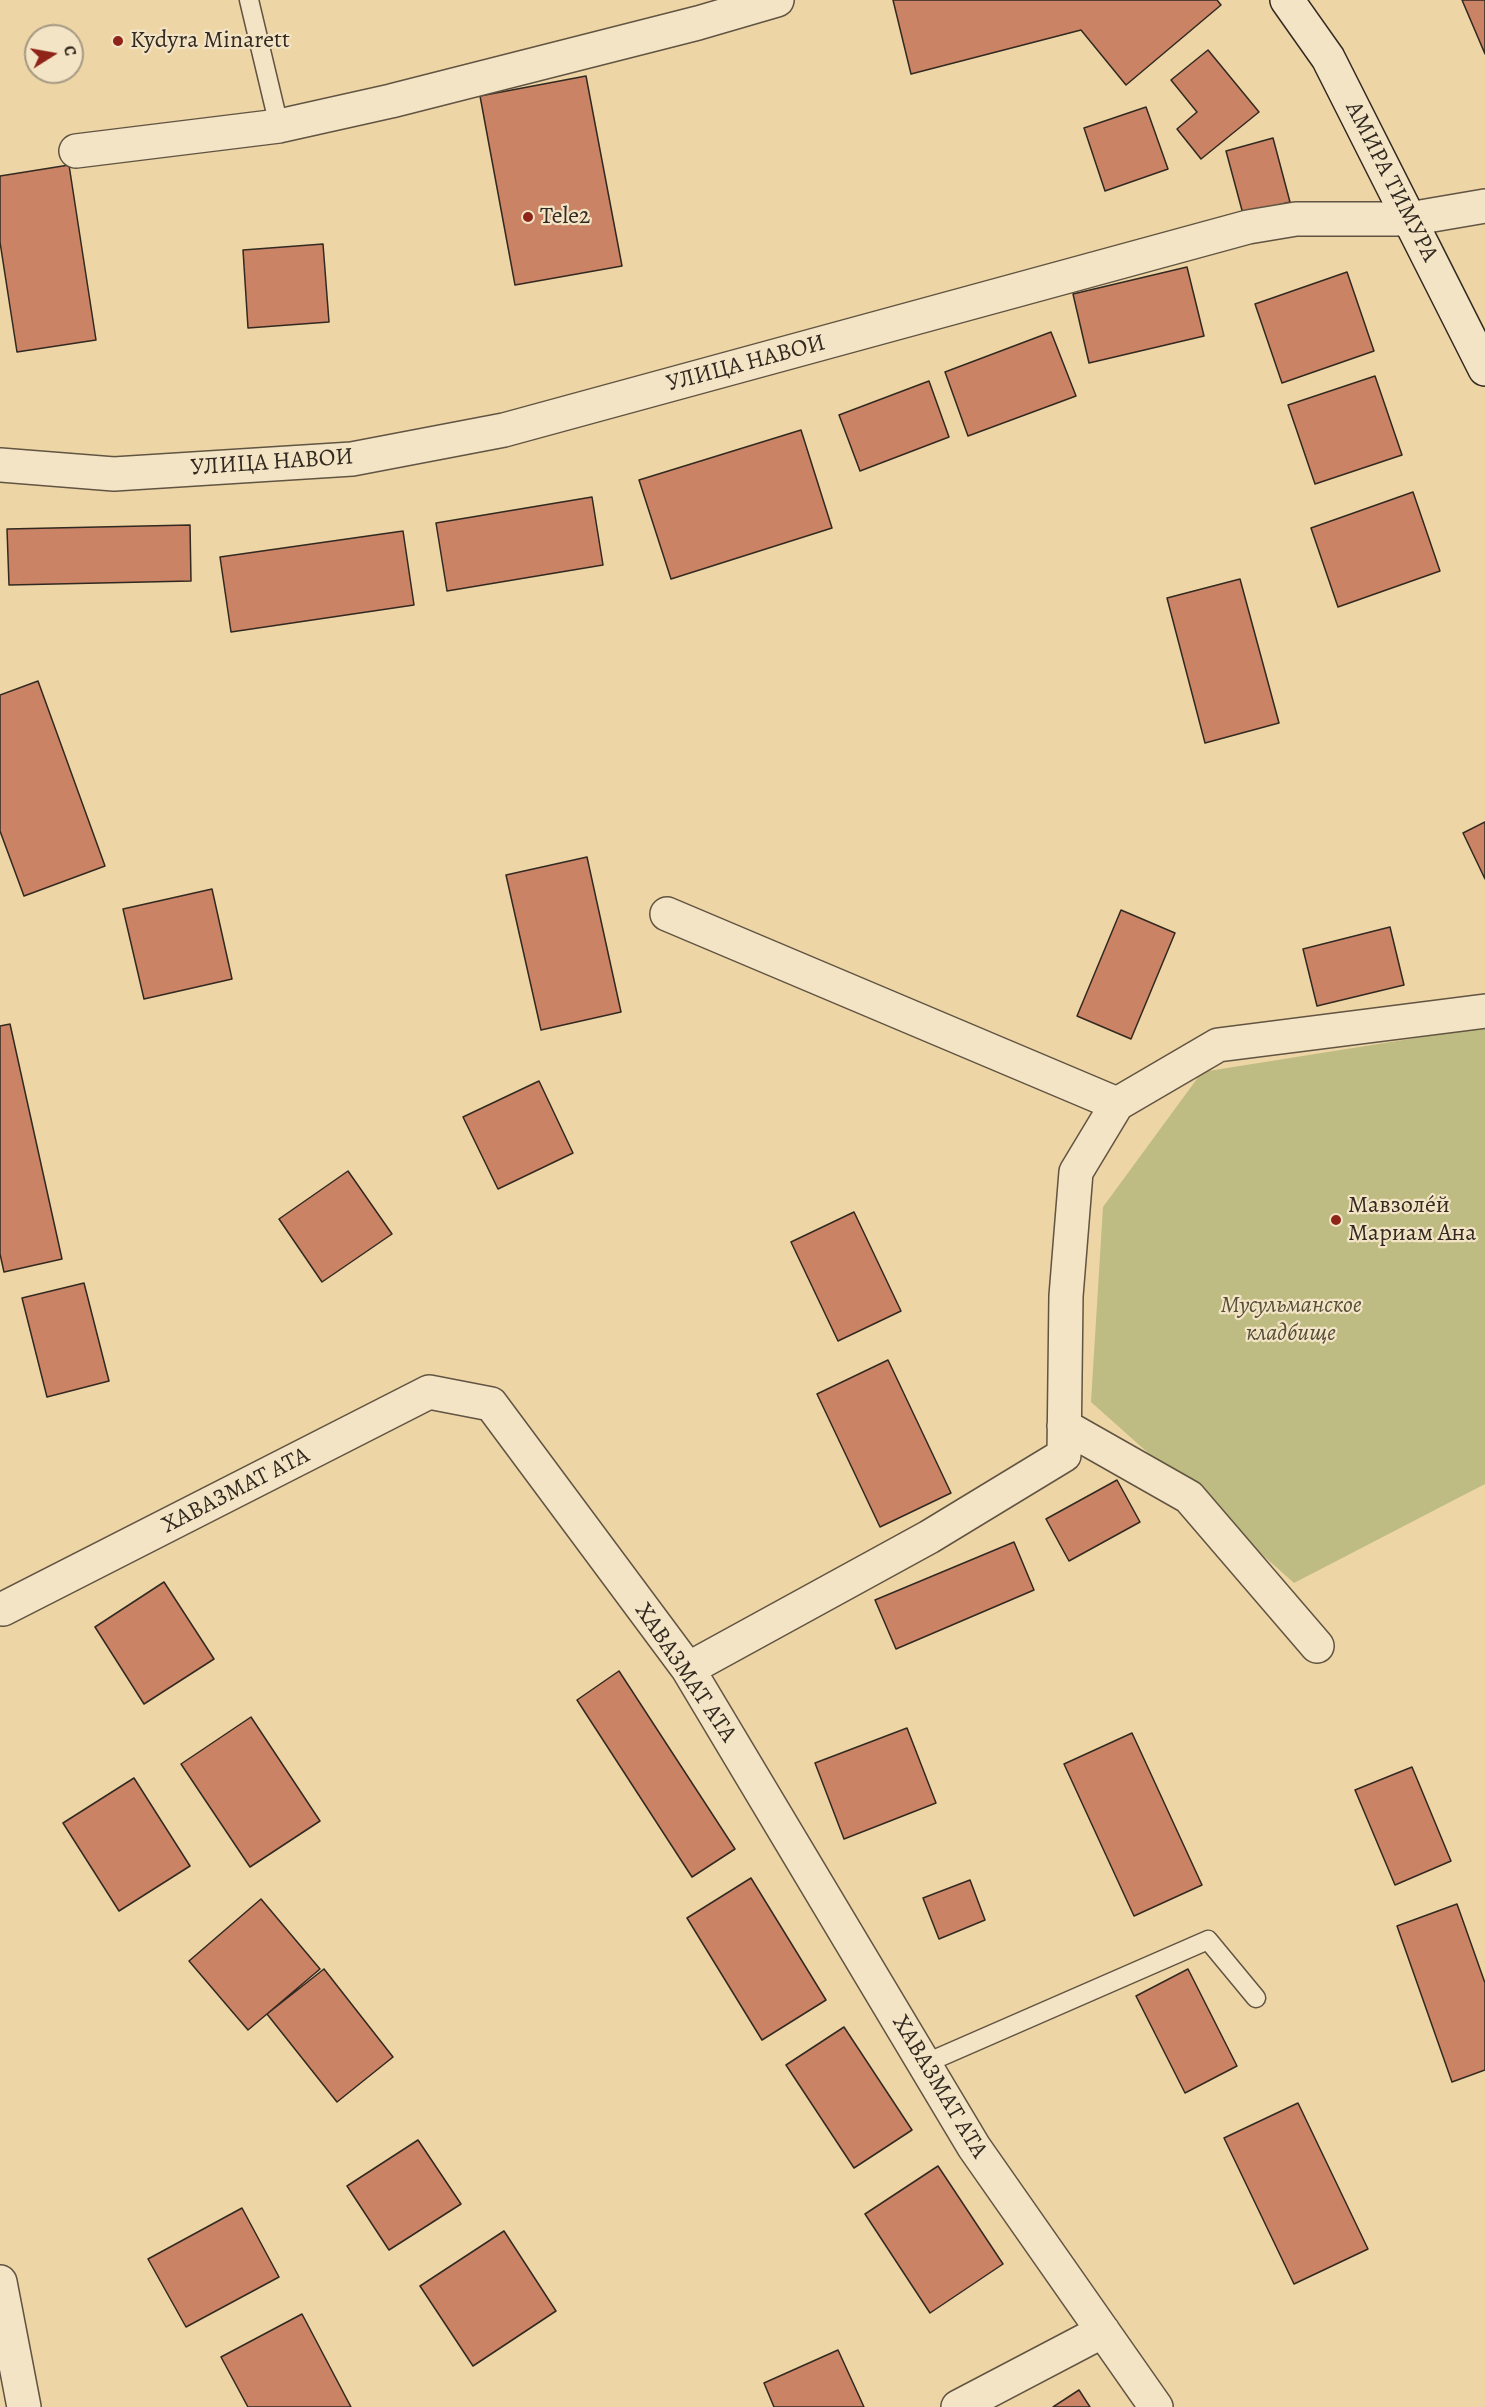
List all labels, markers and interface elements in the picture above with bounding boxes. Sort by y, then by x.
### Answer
north arrow [24,24,84,84]
place label: Kydyra Minarett [130,27,290,55]
marker: Kydyra Minarett [111,34,125,48]
text: С [58,44,81,58]
street label: АМИРА ТИМУРА [1338,97,1444,267]
place label: Tele2 [540,203,590,231]
marker: Tele2 [521,210,535,224]
street label: УЛИЦА НАВОИ [663,329,829,399]
street label: УЛИЦА НАВОИ [190,443,354,483]
place label: Мавзоле́й Мариам Ана [1348,1192,1476,1248]
marker: Мавзоле́й Мариам Ана [1329,1213,1343,1227]
park label: Мусульманское кладбище [1220,1292,1362,1348]
street label: ХАВАЗМАТ АТА [157,1441,315,1541]
street label: ХАВАЗМАТ АТА [628,1598,742,1748]
street label: ХАВАЗМАТ АТА [885,2010,993,2164]

